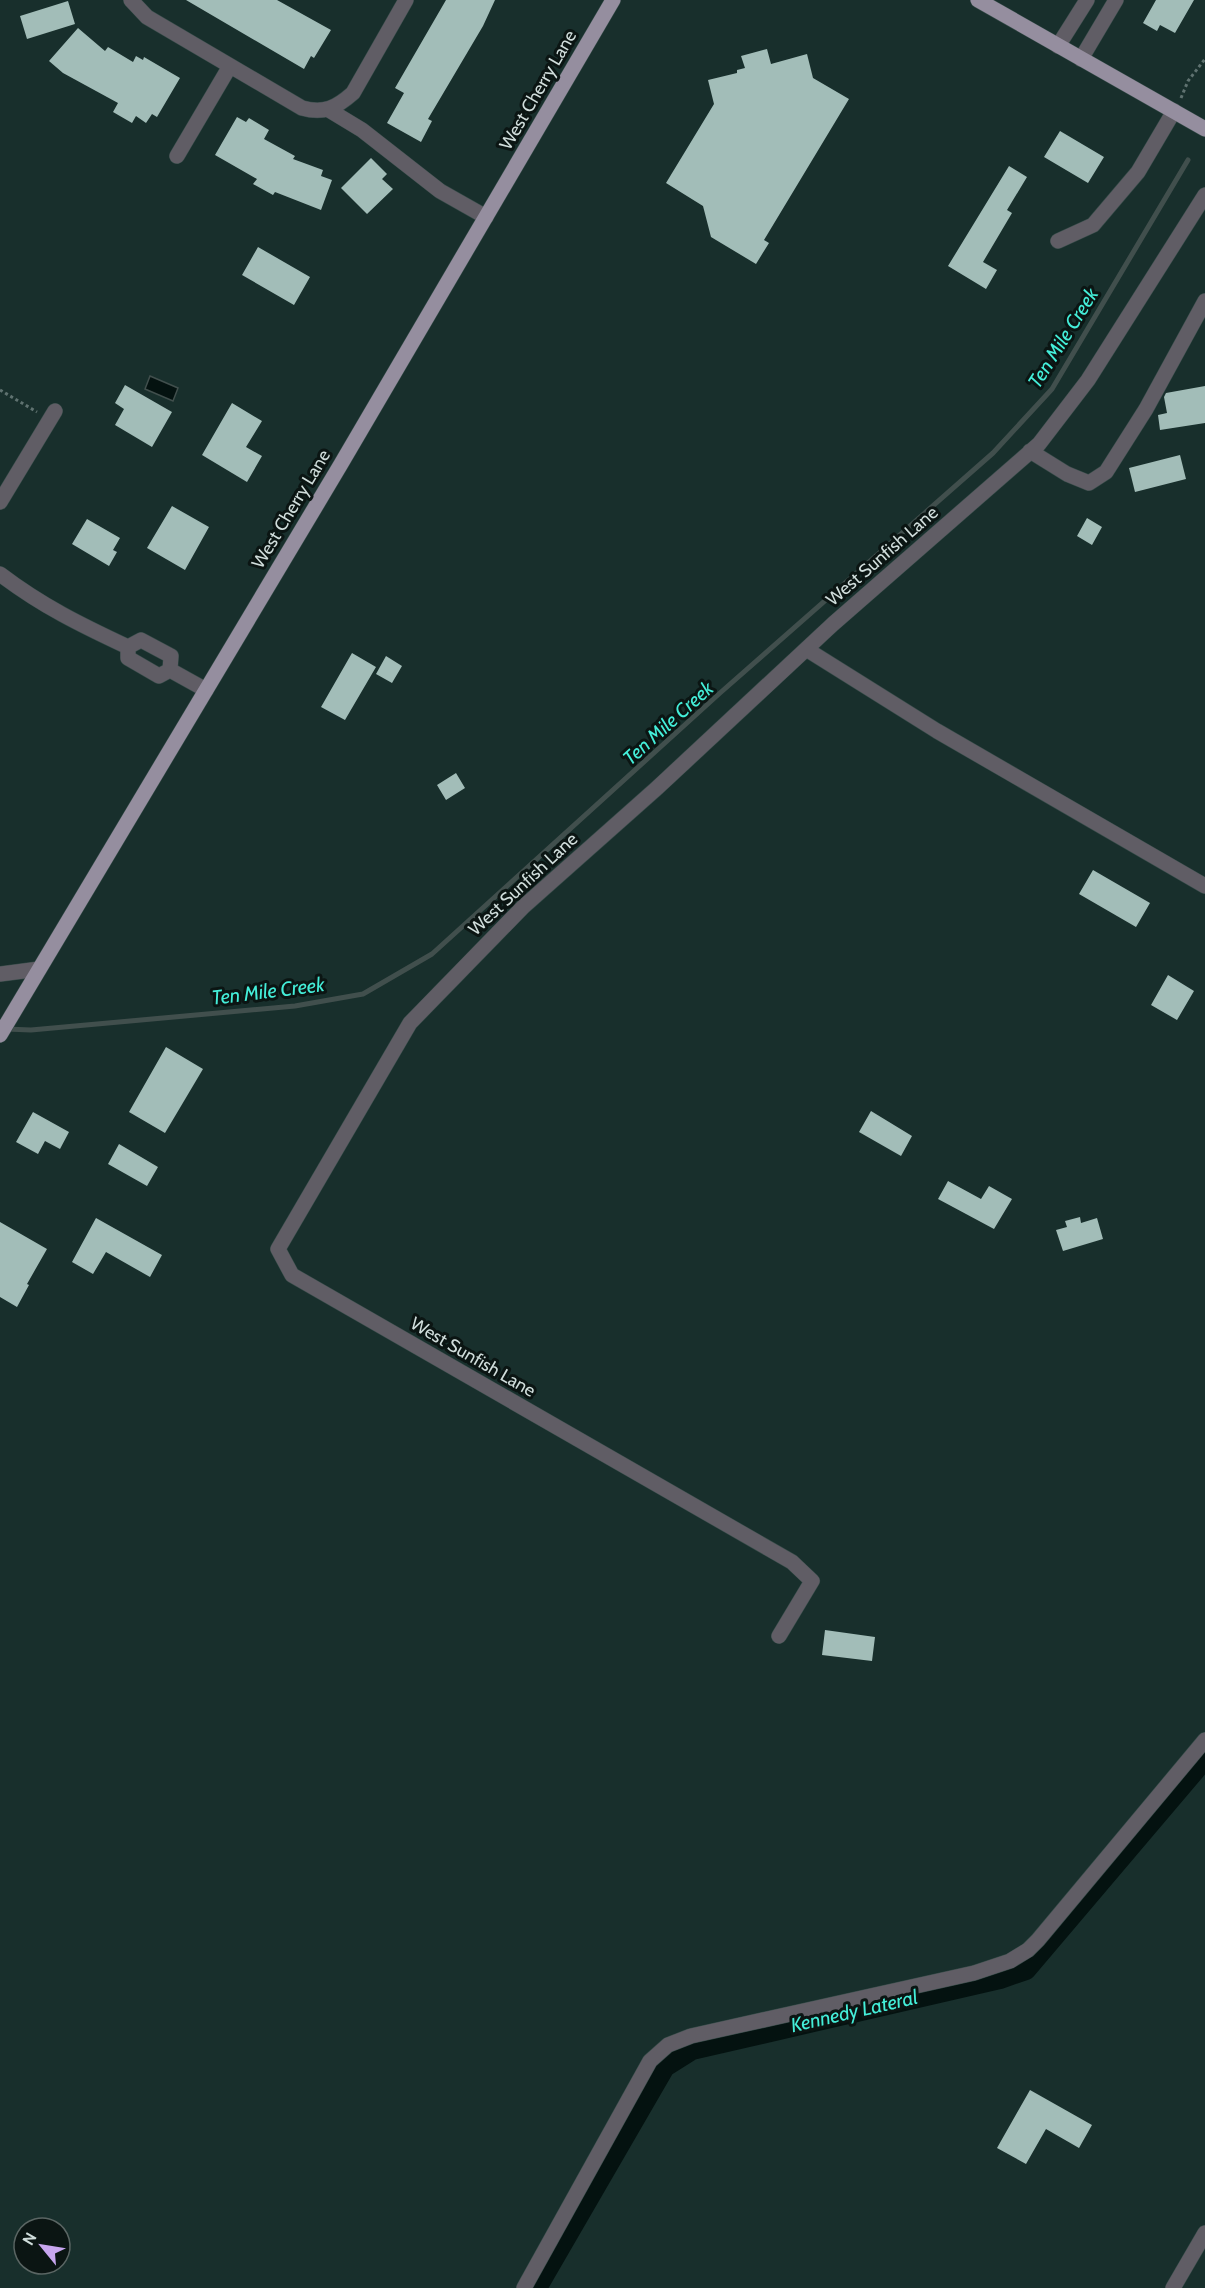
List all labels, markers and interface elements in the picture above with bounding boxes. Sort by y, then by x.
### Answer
street label: West Cherry Lane [495,26,581,154]
water label: Ten Mile Creek [1023,282,1104,392]
street label: West Cherry Lane [247,446,335,572]
street label: West Sunfish Lane [822,501,942,611]
water label: Ten Mile Creek [618,675,719,770]
street label: West Sunfish Lane [464,828,582,940]
water label: Ten Mile Creek [210,972,327,1010]
street label: West Sunfish Lane [406,1312,540,1402]
water label: Kennedy Lateral [788,1985,920,2037]
north arrow [12,2216,72,2276]
text: N [18,2229,40,2248]

